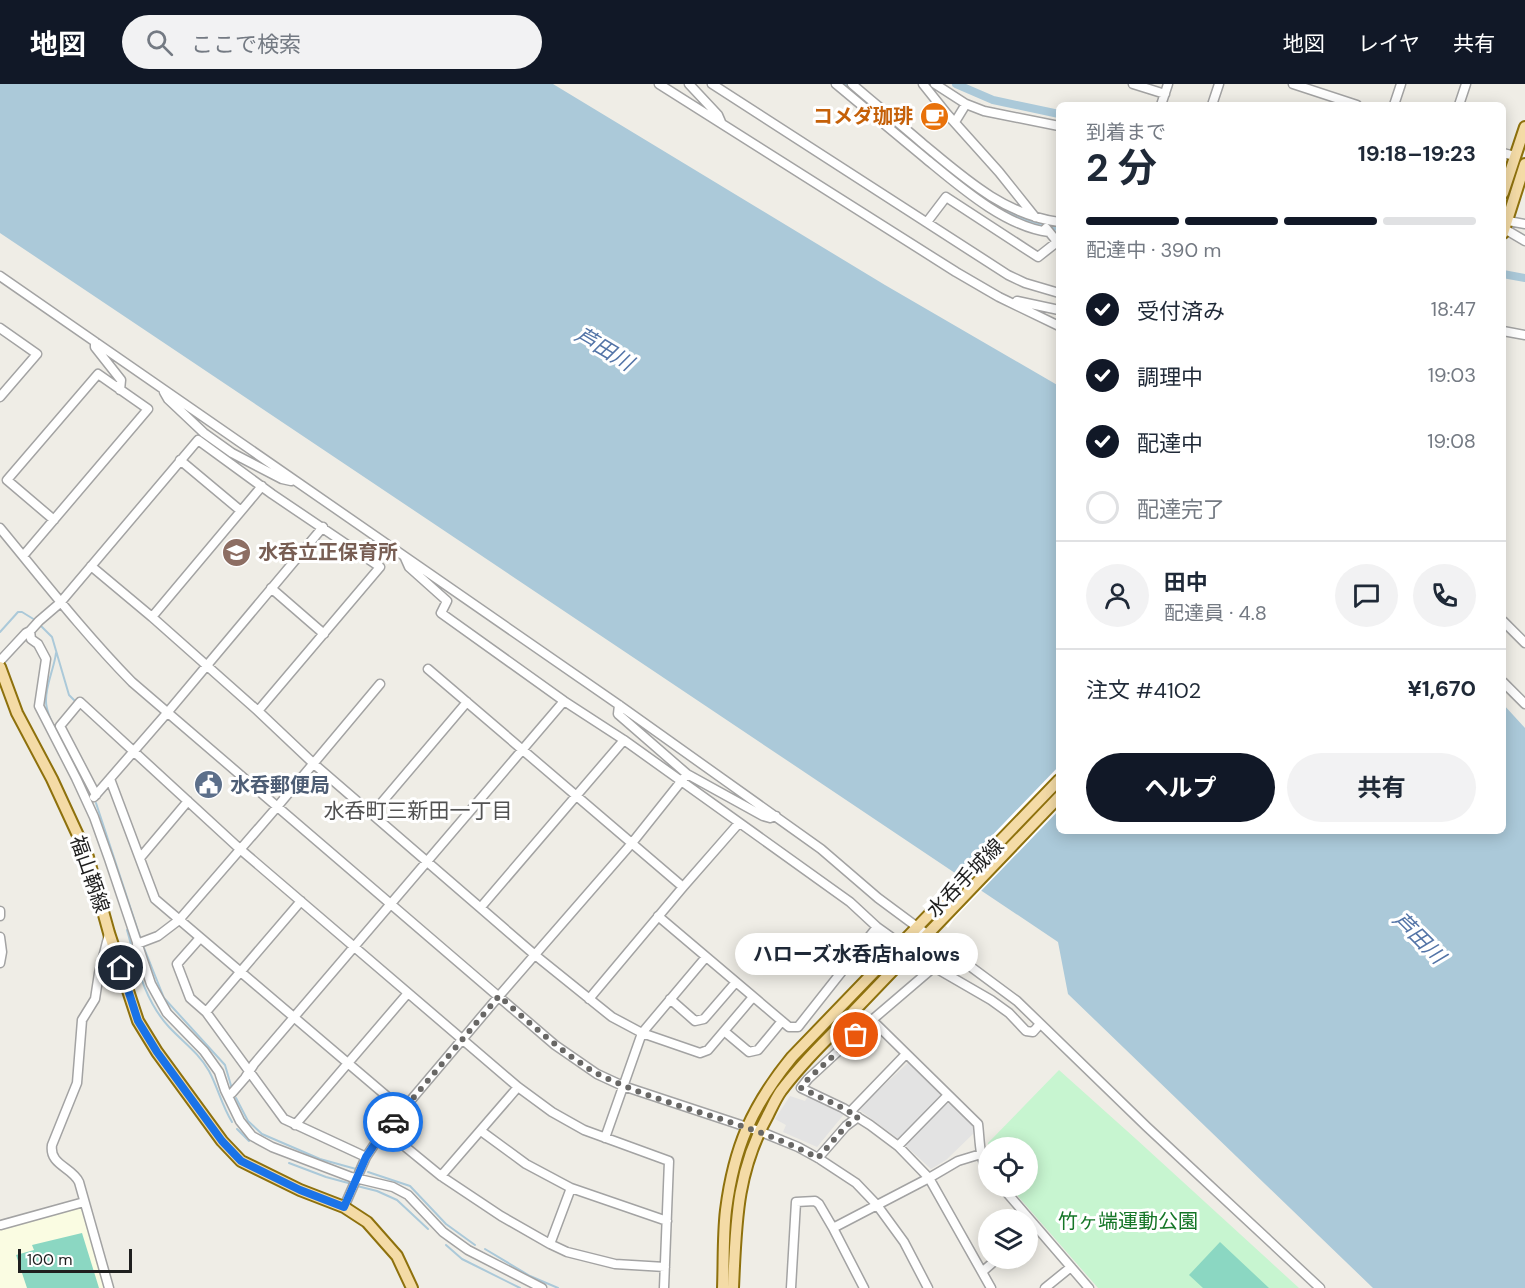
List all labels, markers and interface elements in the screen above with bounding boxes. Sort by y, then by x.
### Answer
search box [122,15,542,69]
text: 地図 [30,26,86,63]
icon: search [143,26,176,59]
text: ここで検索 [191,30,301,59]
text: 地図 [1283,30,1325,58]
text: レイヤ [1358,30,1420,58]
text: 共有 [1453,30,1495,58]
cafe icon: コメダ珈琲 [918,100,950,132]
place label: コメダ珈琲 [813,103,913,129]
text: 到着まで [1086,119,1166,145]
text: 19:18–19:23 [1358,139,1476,168]
text: 2 分 [1086,142,1157,193]
text: 配達中 · 390 m [1086,237,1221,263]
icon: check [1086,293,1119,326]
text: 18:47 [1431,296,1476,322]
text: 受付済み [1137,297,1225,326]
water label: 芦田川 [570,321,640,378]
icon: check [1086,359,1119,392]
text: 19:03 [1428,362,1476,388]
text: 調理中 [1137,363,1203,392]
icon: check [1086,425,1119,458]
text: 19:08 [1427,428,1476,454]
text: 配達中 [1137,429,1203,458]
text: 配達完了 [1137,495,1225,524]
school or university icon: 水呑立正保育所 [221,536,253,568]
place label: 水呑立正保育所 [258,539,398,565]
button: person [1086,564,1149,627]
button: chat [1335,564,1398,627]
button: phone [1413,564,1476,627]
text: 田中 [1164,568,1208,597]
text: 配達員 · 4.8 [1164,600,1267,626]
text: ¥1,670 [1407,674,1476,703]
text: 注文 #4102 [1086,676,1201,705]
button: ヘルプ [1086,753,1275,822]
button: 共有 [1287,753,1476,822]
public building icon: 水呑郵便局 [193,769,225,801]
place label: 水呑郵便局 [230,772,330,798]
district label: 水呑町三新田一丁目 [324,797,513,825]
street label: 福山鞆線 [65,832,115,916]
street label: 水呑手城線 [921,833,1009,923]
water label: 芦田川 [1387,906,1453,972]
callout: ハローズ水呑店halows [734,933,978,975]
text: ハローズ水呑店halows [753,941,960,967]
pin [95,942,146,993]
icon: home [104,951,137,984]
pin [830,1009,881,1060]
icon: bag [839,1018,872,1051]
courier [363,1092,423,1152]
icon: car [377,1106,410,1139]
map controls [978,1137,1038,1269]
button: locate [978,1137,1038,1197]
park label: 竹ヶ端運動公園 [1058,1208,1198,1234]
button: layers [978,1209,1038,1269]
scale bar [18,1246,132,1274]
text: 100 m [27,1249,72,1270]

